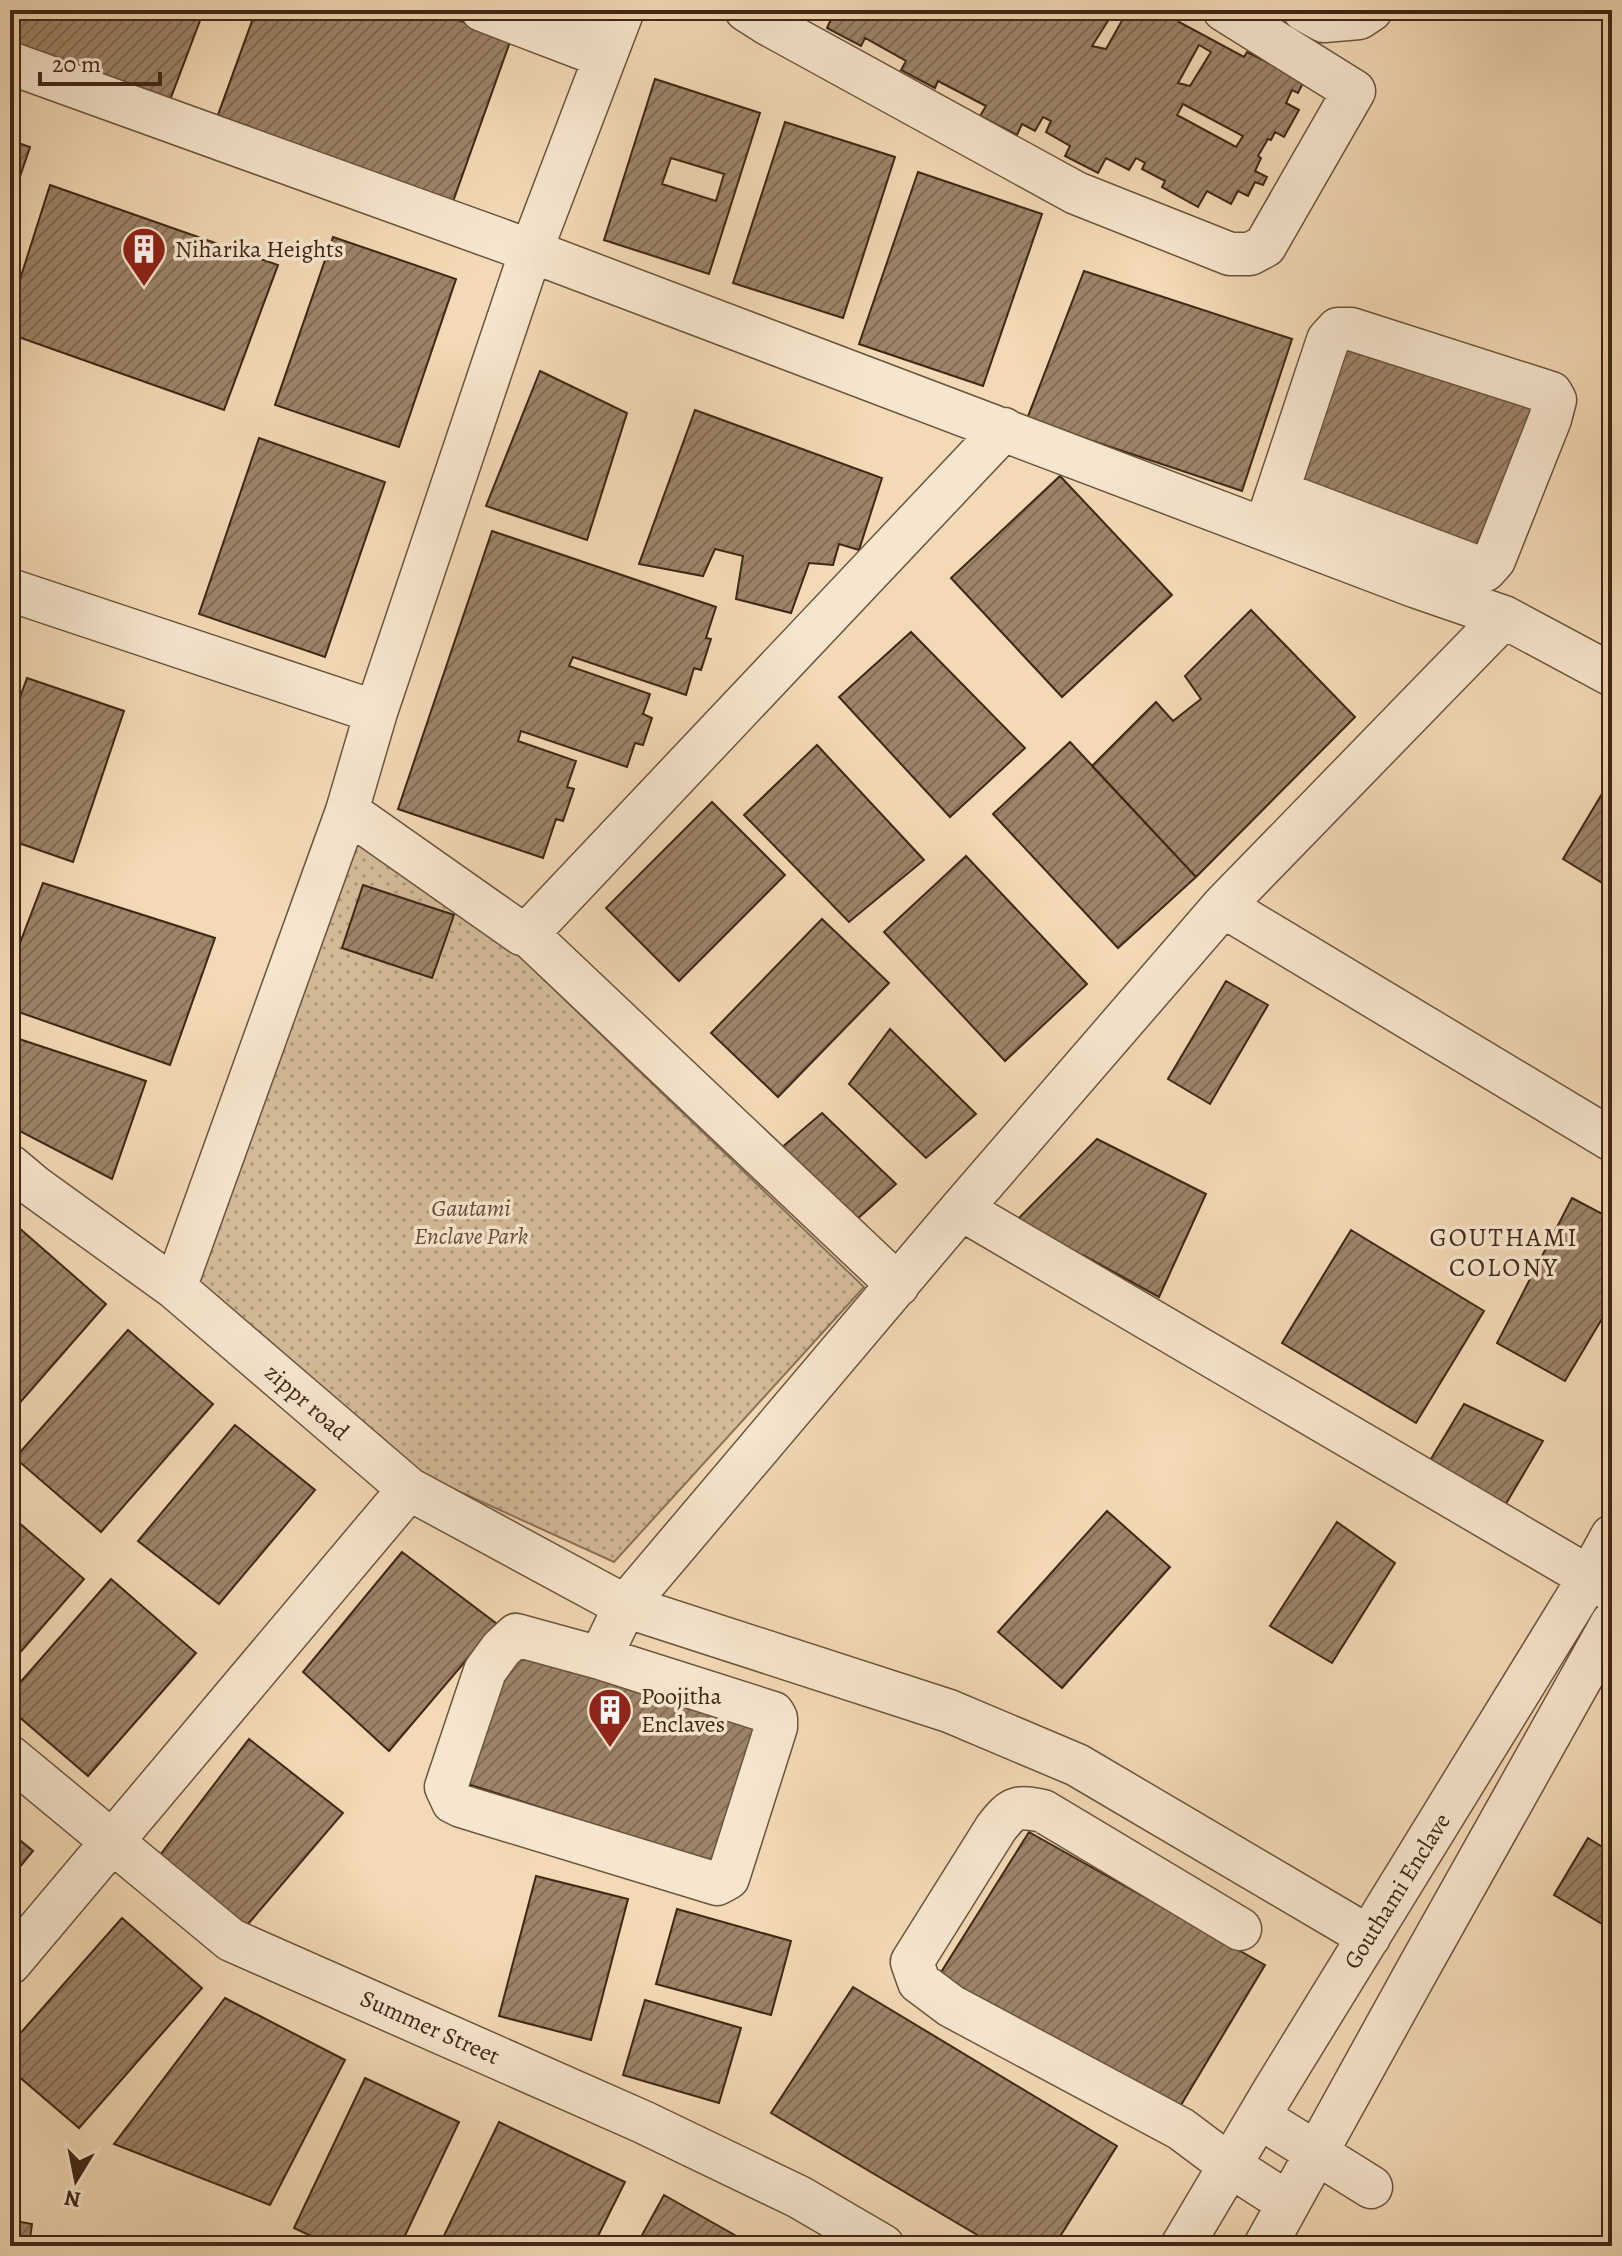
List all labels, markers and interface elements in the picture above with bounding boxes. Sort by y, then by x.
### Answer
scale bar [40,36,160,86]
text: 20 m [52,48,101,80]
building icon: Niharika Heights [120,225,168,288]
place label: Niharika Heights [175,233,344,265]
park label: Gautami Enclave Park [414,1192,528,1252]
district label: GOUTHAMI COLONY [1429,1220,1579,1285]
street label: zippr road [258,1356,356,1448]
place label: Poojitha Enclaves [641,1680,725,1740]
building icon: Poojitha Enclaves [586,1686,634,1749]
street label: Gouthami Enclave [1336,1807,1458,1975]
street label: Summer Street [355,1982,505,2072]
north arrow [36,2140,116,2220]
text: N [62,2183,83,2215]

